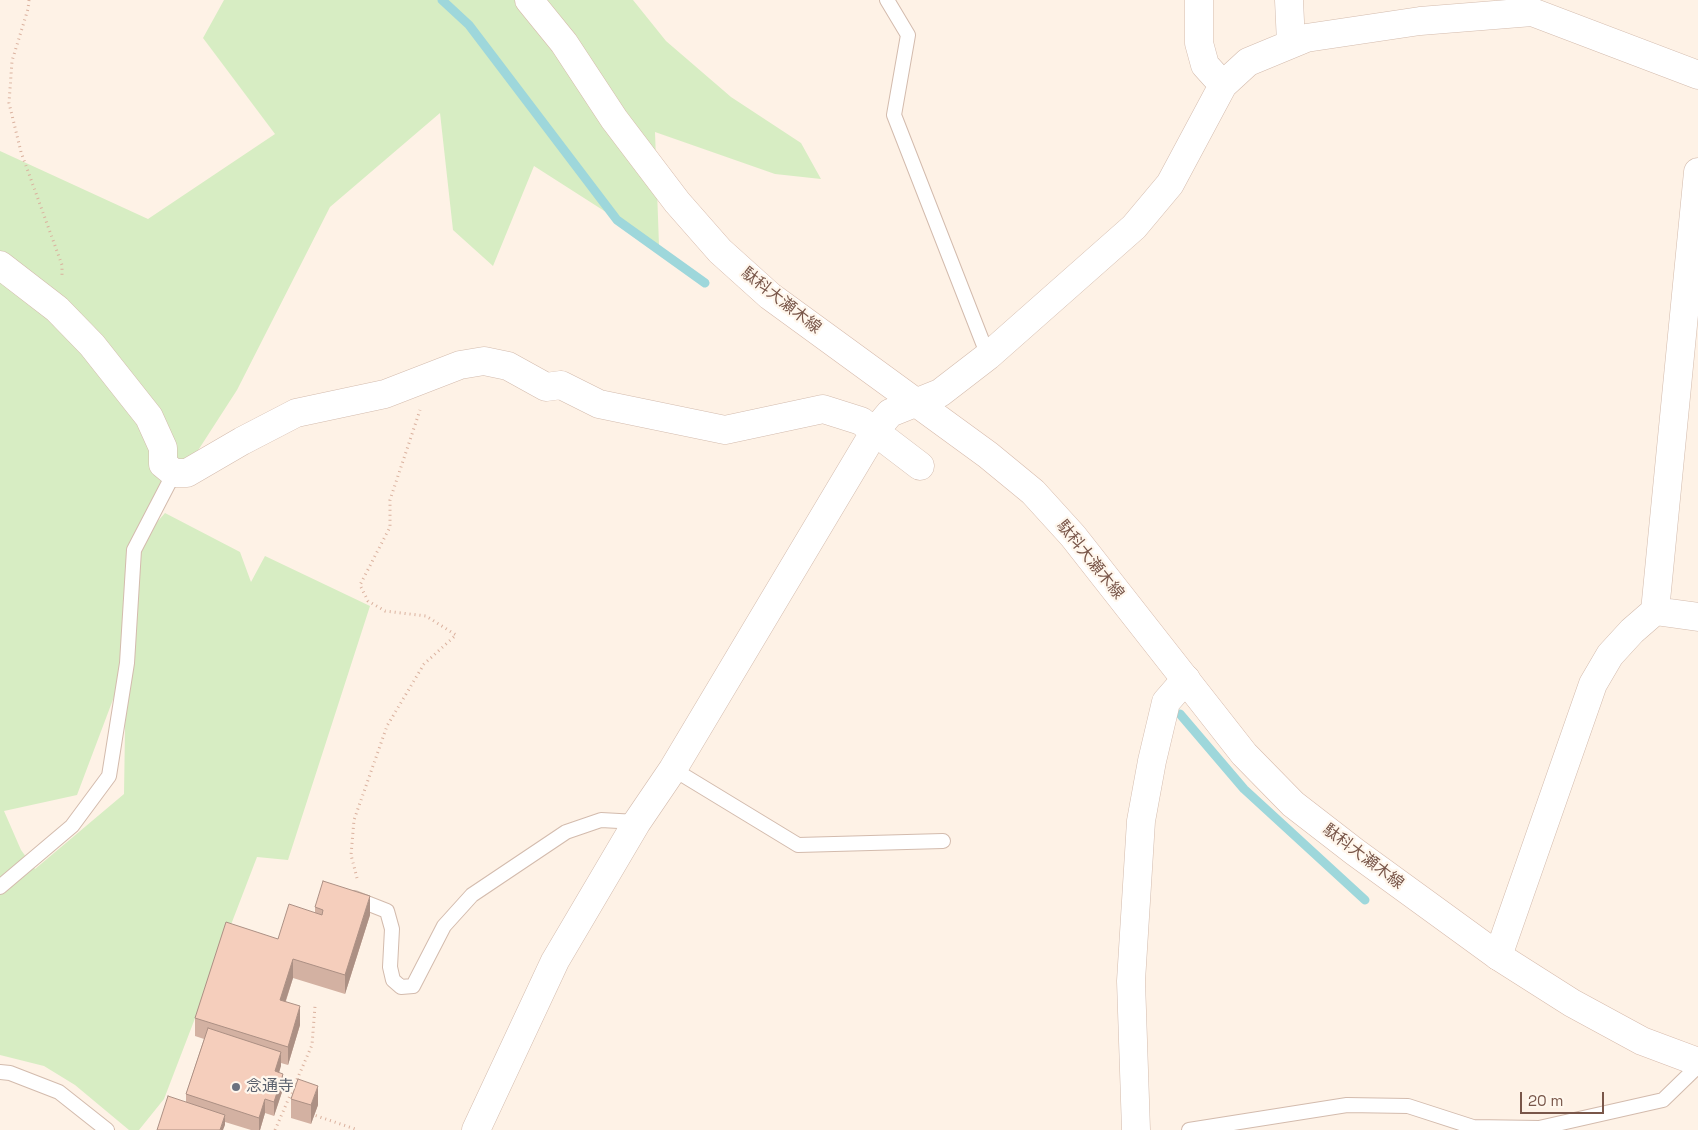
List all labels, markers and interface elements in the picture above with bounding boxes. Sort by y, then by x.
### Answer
street label: 駄科大瀬木線 [737,264,825,338]
street label: 駄科大瀬木線 [1052,517,1128,603]
street label: 駄科大瀬木線 [1319,820,1407,894]
place label: 念通寺 [246,1077,294,1097]
marker: 念通寺 [230,1081,242,1093]
scale bar [1523,1082,1607,1114]
text: 20 m [1528,1091,1563,1110]

